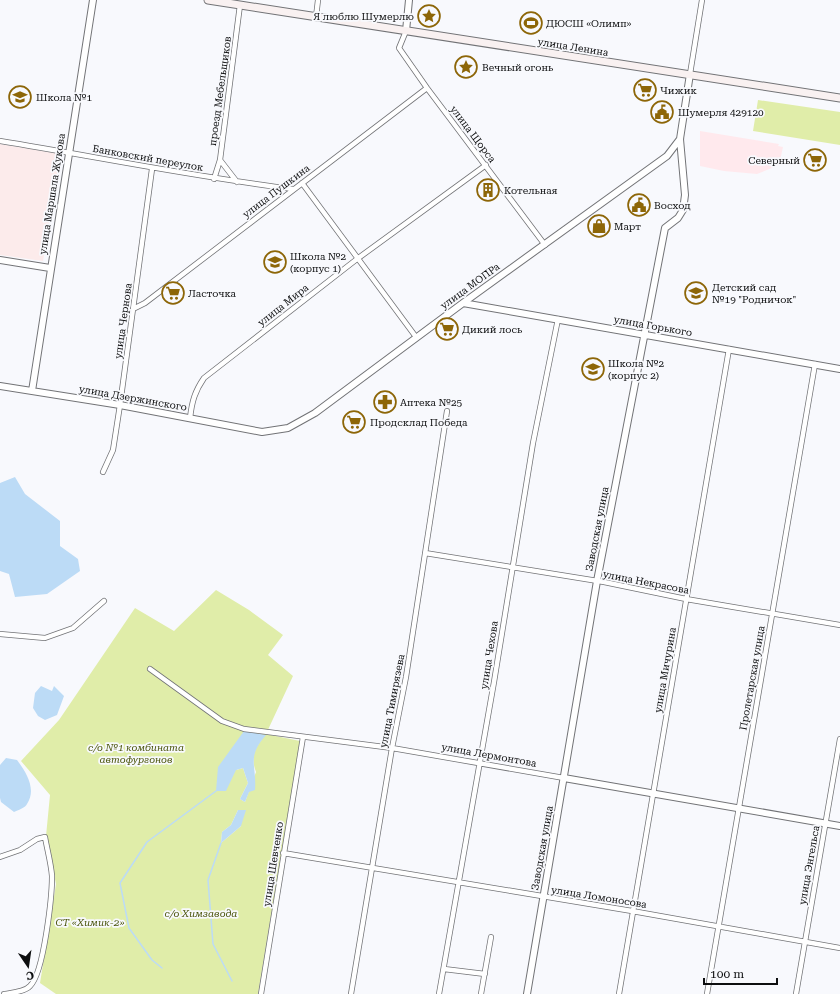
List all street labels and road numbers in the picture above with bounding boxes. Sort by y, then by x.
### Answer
street label: проезд Мебельщиков [207,35,233,146]
street label: улица Ленина [537,36,610,58]
street label: улица Щорса [448,103,498,165]
street label: улица Маршала Жукова [37,132,67,255]
street label: Банковский переулок [92,143,205,173]
street label: улица Пушкина [240,162,312,220]
street label: улица МОПРа [438,261,502,311]
street label: улица Мира [256,281,311,328]
street label: улица Чернова [112,282,134,360]
street label: улица Горького [613,314,693,338]
street label: улица Дзержинского [78,383,188,413]
street label: Заводская улица [583,485,611,572]
street label: улица Некрасова [602,568,691,596]
street label: улица Чехова [478,619,500,690]
street label: Пролетарская улица [737,624,767,731]
street label: улица Мичурина [652,626,678,714]
street label: улица Тимирязева [378,653,407,749]
street label: улица Лермонтова [441,741,538,769]
street label: Заводская улица [529,804,555,891]
street label: улица Шевченко [261,821,285,907]
street label: улица Энгельса [797,824,821,905]
street label: улица Ломоносова [550,884,648,910]

